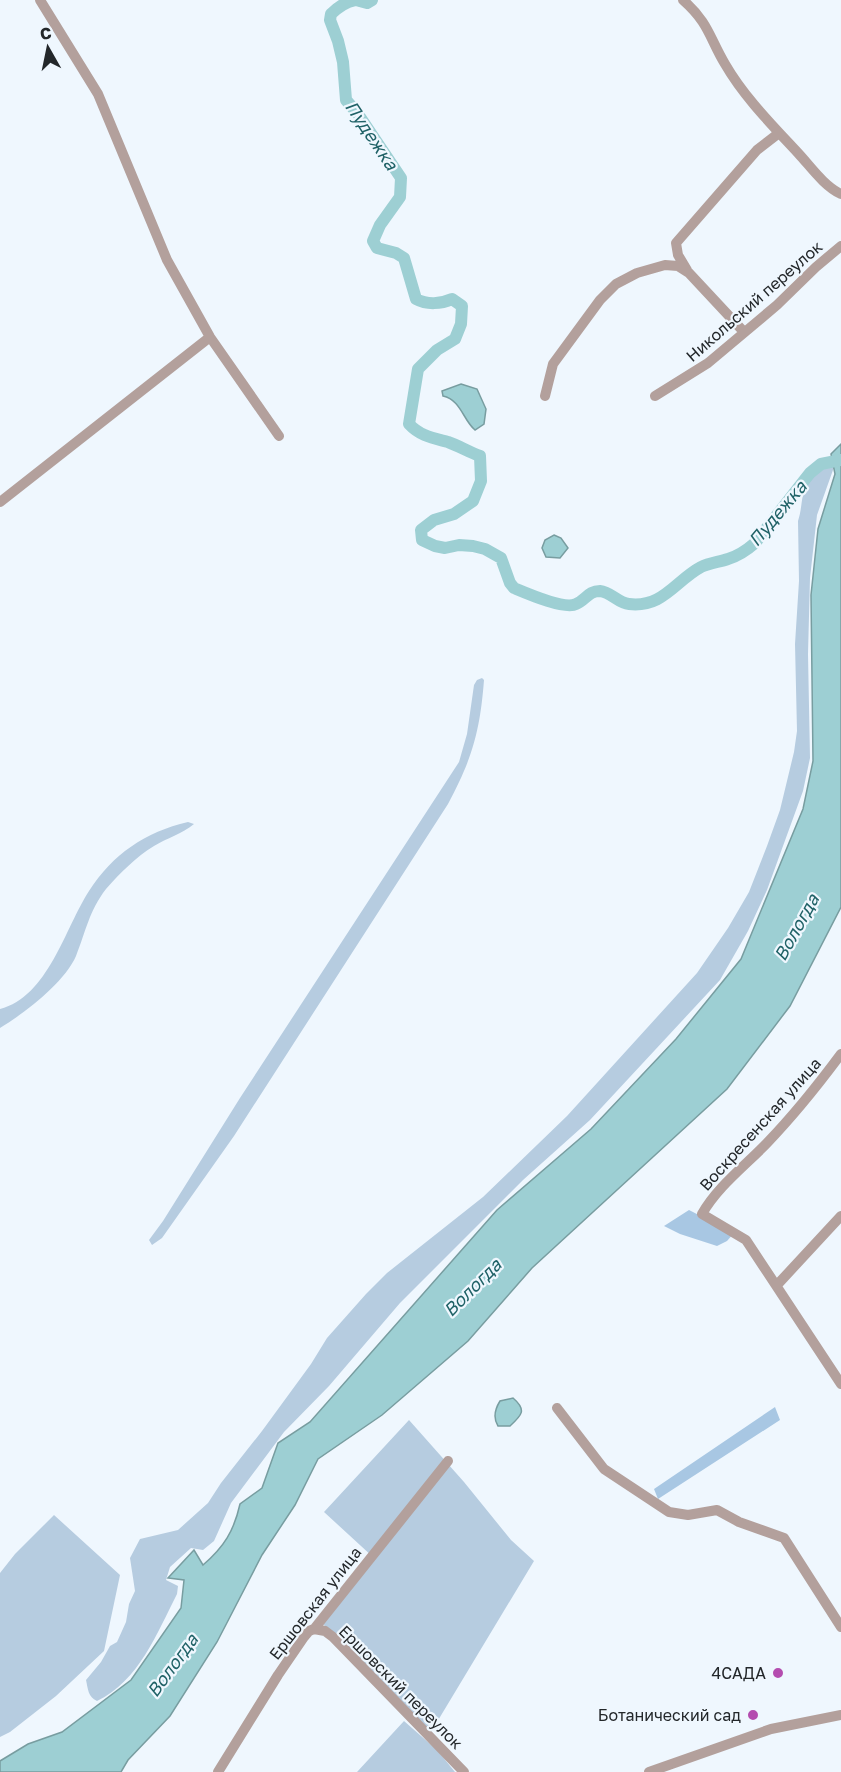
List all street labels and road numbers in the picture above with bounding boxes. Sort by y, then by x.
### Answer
street label: Никольский переулок [682,236,826,366]
street label: Воскресенская улица [695,1053,825,1195]
street label: Ершовская улица [265,1542,365,1664]
street label: Ершовский переулок [335,1621,467,1753]

